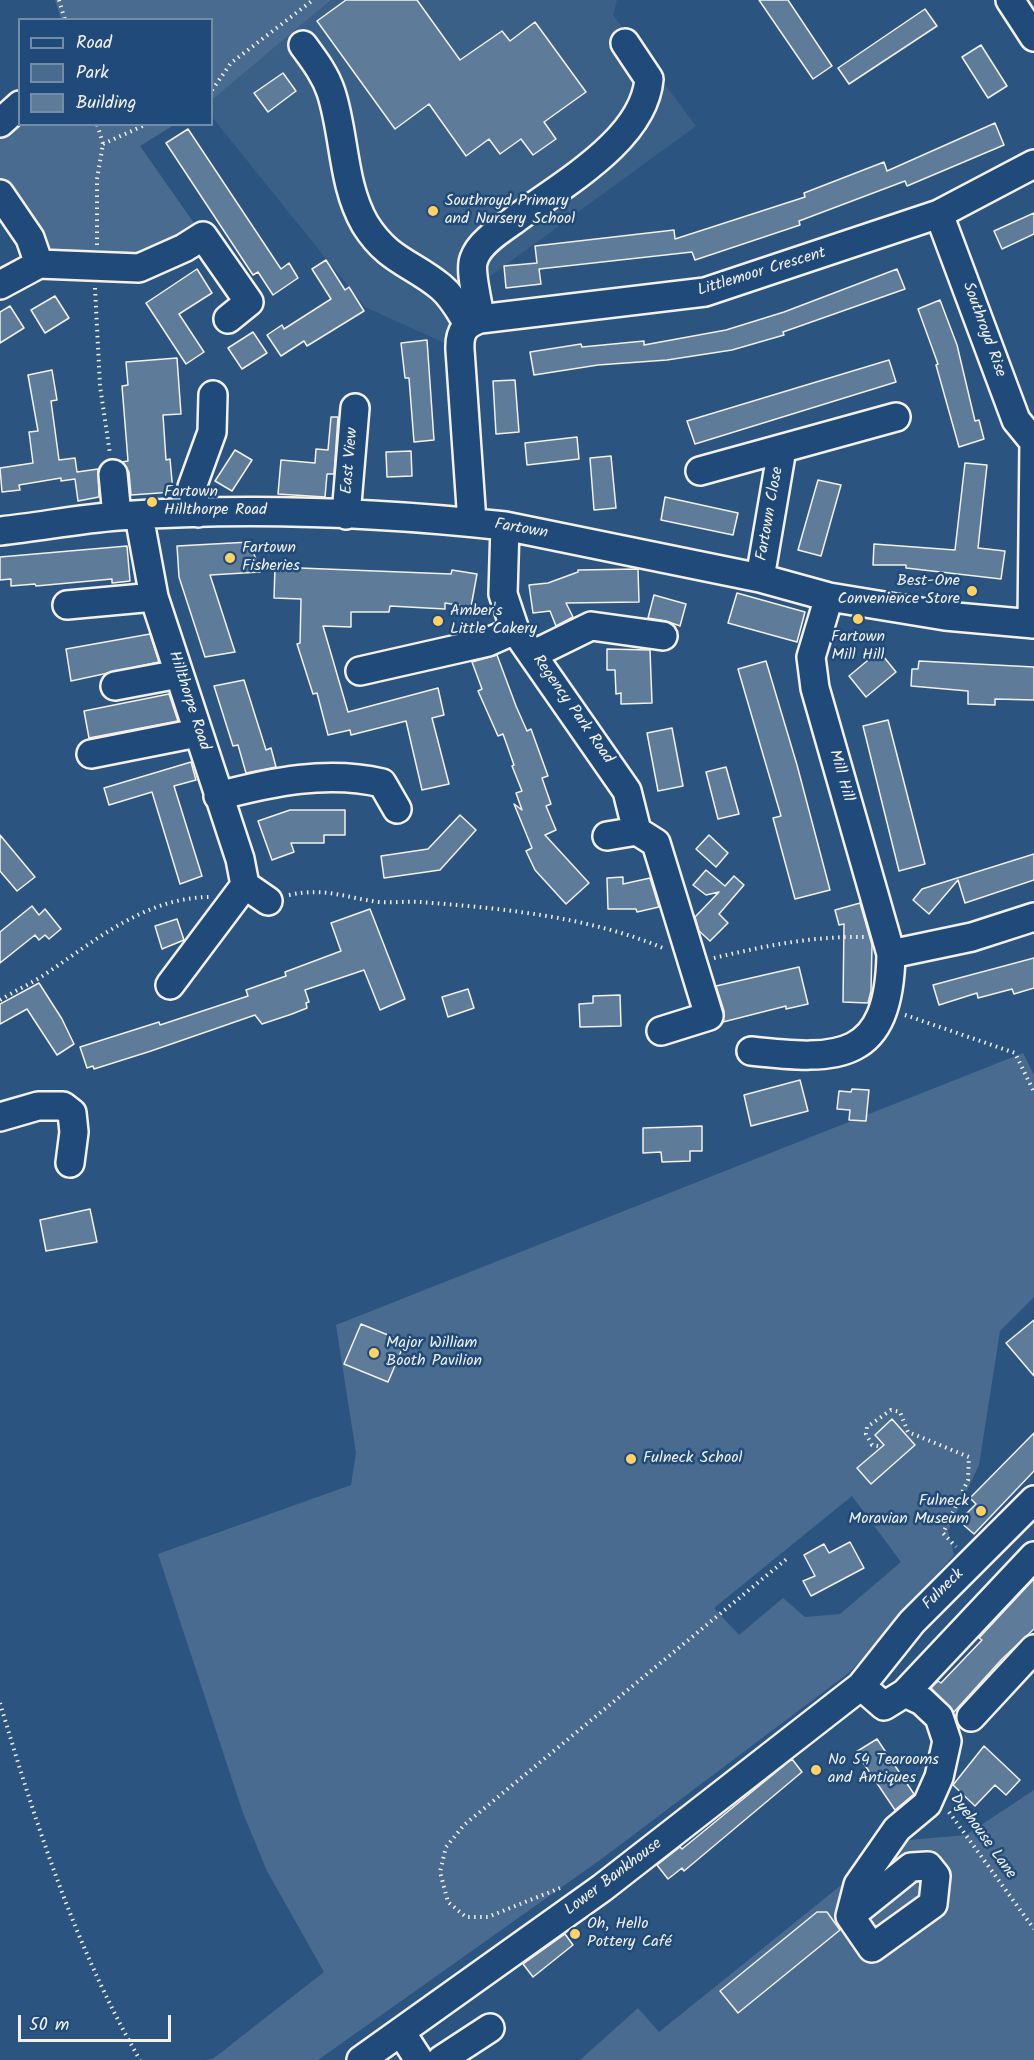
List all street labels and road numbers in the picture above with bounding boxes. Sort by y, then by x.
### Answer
street label: Littlemoor Crescent [696,244,828,302]
street label: Southroyd Rise [957,280,1009,380]
street label: East View [339,427,363,495]
street label: Fartown Close [753,466,789,562]
street label: Fartown [493,516,549,544]
street label: Hillthorpe Road [163,649,213,753]
street label: Regency Park Road [527,652,617,768]
street label: Mill Hill [823,748,857,804]
street label: Fulneck [919,1565,969,1615]
street label: Dyehouse Lane [945,1791,1019,1883]
street label: Lower Bankhouse [562,1835,666,1921]

